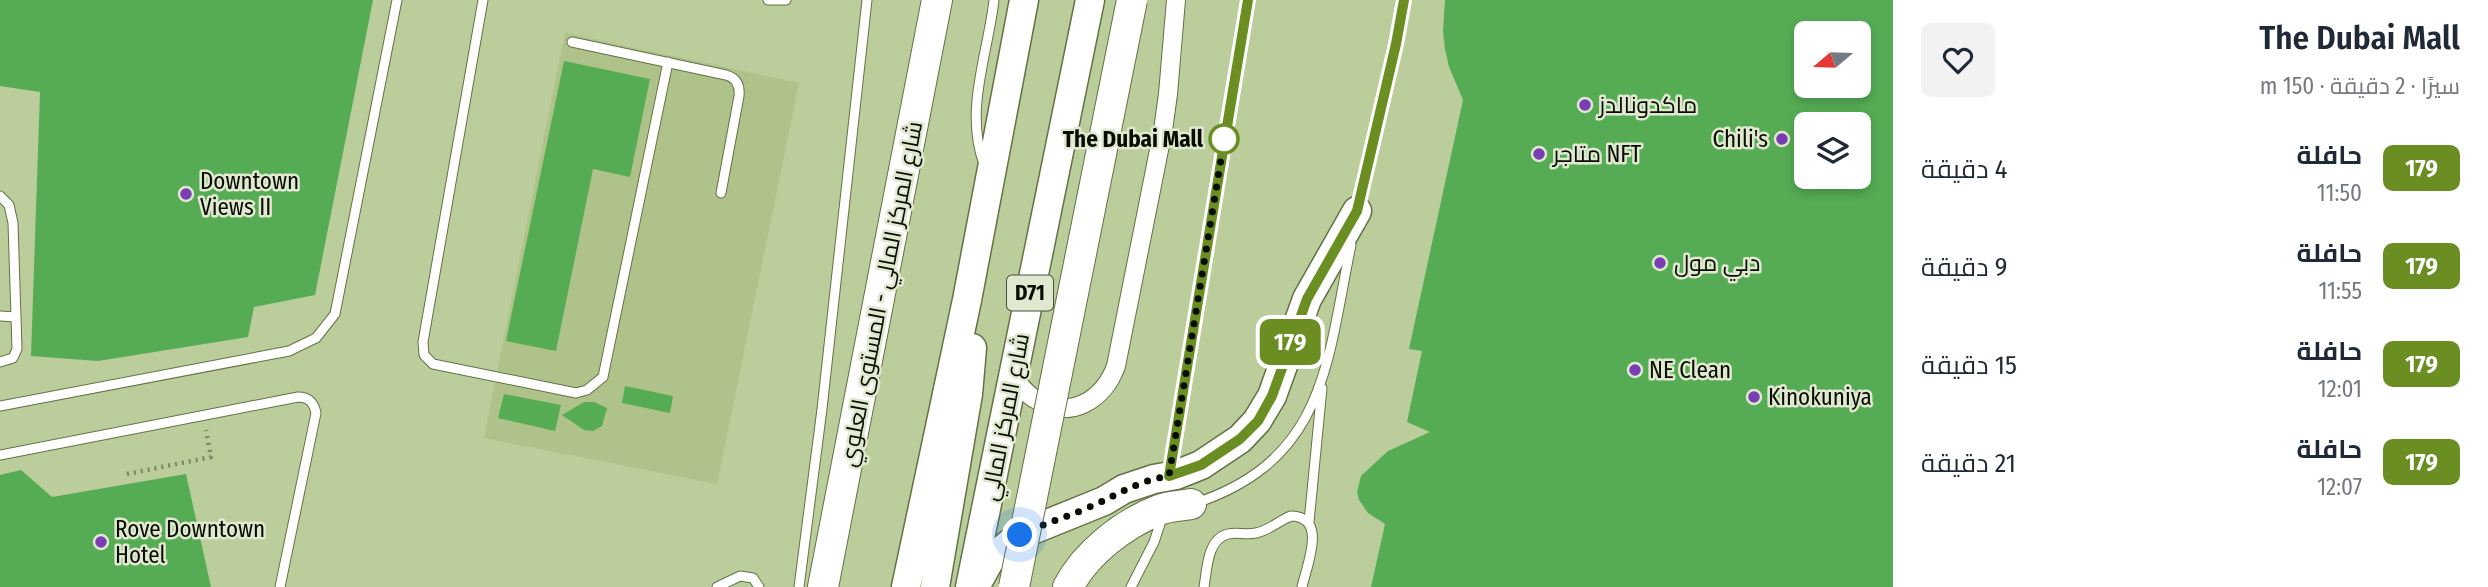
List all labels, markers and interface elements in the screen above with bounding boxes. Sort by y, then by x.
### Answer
text: The Dubai Mall [2259,18,2460,58]
north arrow [1794,21,1871,98]
map controls [1794,21,1871,189]
button: heart [1921,23,1995,97]
text: سيرًا · 2 دقيقة · 150 m [2260,72,2460,100]
place label: ماكدونالدز [1597,91,1697,119]
marker: ماكدونالدز [1577,97,1593,113]
button: layers [1794,112,1871,189]
street label: شارع المركز المالي - المستوى العلوي [834,119,932,470]
marker: The Dubai Mall [1209,124,1239,154]
place label: The Dubai Mall [1063,125,1204,153]
place label: Chili's [1713,125,1768,153]
marker: Chili's [1774,131,1790,147]
place label: متاجر NFT [1551,140,1641,168]
text: حافلة [2297,140,2362,171]
marker: متاجر NFT [1531,146,1547,162]
text: 4 دقيقة [1921,154,2007,185]
text: 179 [2405,154,2438,182]
place label: Downtown Views II [200,167,299,221]
text: 11:50 [2317,179,2362,207]
marker: Downtown Views II [178,186,194,202]
text: حافلة [2297,238,2362,269]
place label: دبي مول [1674,249,1760,281]
text: 9 دقيقة [1921,252,2007,283]
text: 179 [2405,252,2438,280]
marker: دبي مول [1652,255,1668,271]
road number: D71 [1007,276,1053,310]
text: 11:55 [2318,277,2362,305]
line badge: 179 [1250,319,1330,365]
text: 179 [1274,328,1306,356]
street label: شارع المركز المالي [975,331,1039,504]
text: حافلة [2297,336,2362,367]
text: 15 دقيقة [1921,350,2017,381]
text: 179 [2405,350,2438,378]
place label: NE Clean [1649,356,1731,384]
marker: NE Clean [1627,362,1643,378]
text: 12:01 [2318,375,2362,403]
place label: Kinokuniya [1768,383,1872,411]
marker: Kinokuniya [1746,389,1762,405]
text: حافلة [2297,434,2362,465]
text: 21 دقيقة [1921,448,2016,479]
text: 179 [2405,448,2438,476]
text: 12:07 [2317,473,2362,501]
place label: Rove Downtown Hotel [115,515,265,569]
your location [1002,517,1037,552]
marker: Rove Downtown Hotel [93,534,109,550]

